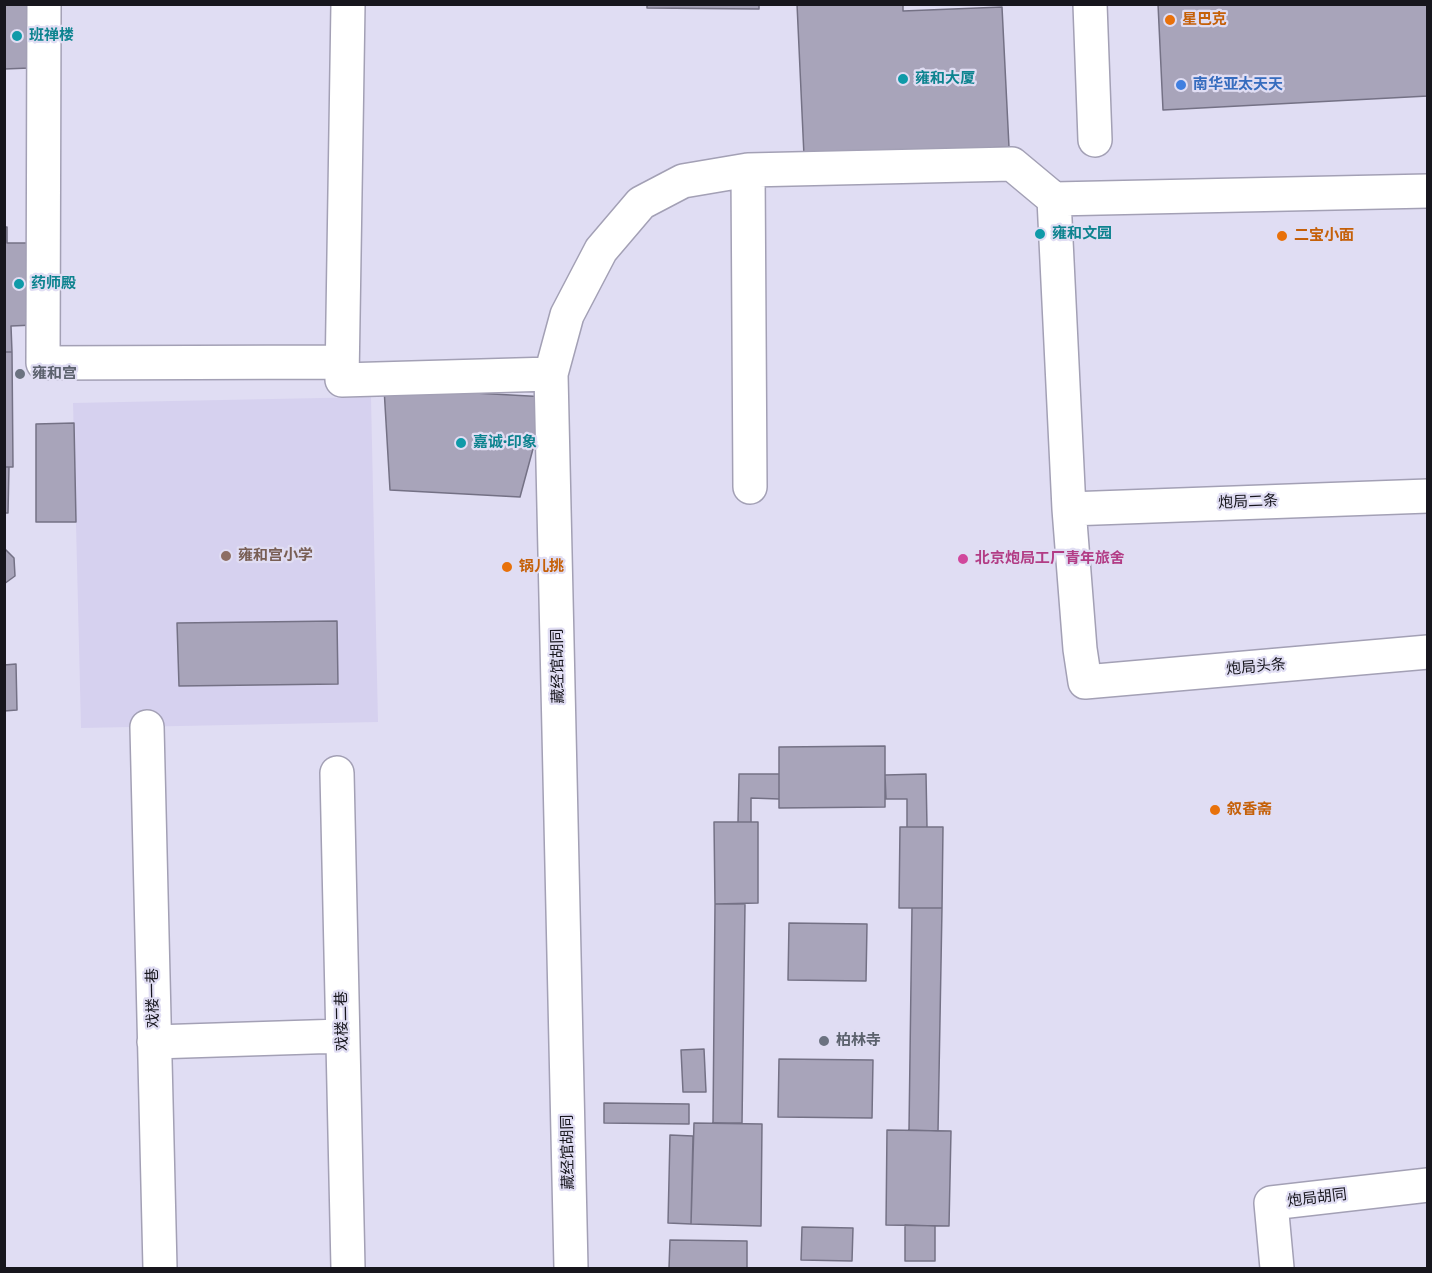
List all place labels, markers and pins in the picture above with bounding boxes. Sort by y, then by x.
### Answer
place label: 星巴克 [1182,11,1227,29]
marker: 星巴克 [1163,13,1177,27]
place label: 班禅楼 [29,27,74,45]
marker: 班禅楼 [10,29,24,43]
place label: 雍和大厦 [915,70,975,88]
marker: 雍和大厦 [896,72,910,86]
place label: 南华亚太天天 [1193,76,1283,94]
marker: 南华亚太天天 [1174,78,1188,92]
place label: 雍和文园 [1052,225,1112,243]
marker: 雍和文园 [1033,227,1047,241]
place label: 二宝小面 [1294,227,1354,245]
marker: 二宝小面 [1275,229,1289,243]
place label: 药师殿 [31,275,76,293]
marker: 药师殿 [12,277,26,291]
place label: 雍和宫 [32,365,77,383]
marker: 雍和宫 [13,367,27,381]
place label: 嘉诚·印象 [473,434,537,452]
marker: 嘉诚·印象 [454,436,468,450]
place label: 雍和宫小学 [238,547,313,565]
marker: 雍和宫小学 [219,549,233,563]
place label: 北京炮局工厂青年旅舍 [975,550,1125,568]
marker: 北京炮局工厂青年旅舍 [956,552,970,566]
place label: 锅儿挑 [519,558,564,576]
marker: 锅儿挑 [500,560,514,574]
place label: 叙香斋 [1227,801,1272,819]
marker: 叙香斋 [1208,803,1222,817]
place label: 柏林寺 [836,1032,881,1050]
marker: 柏林寺 [817,1034,831,1048]

